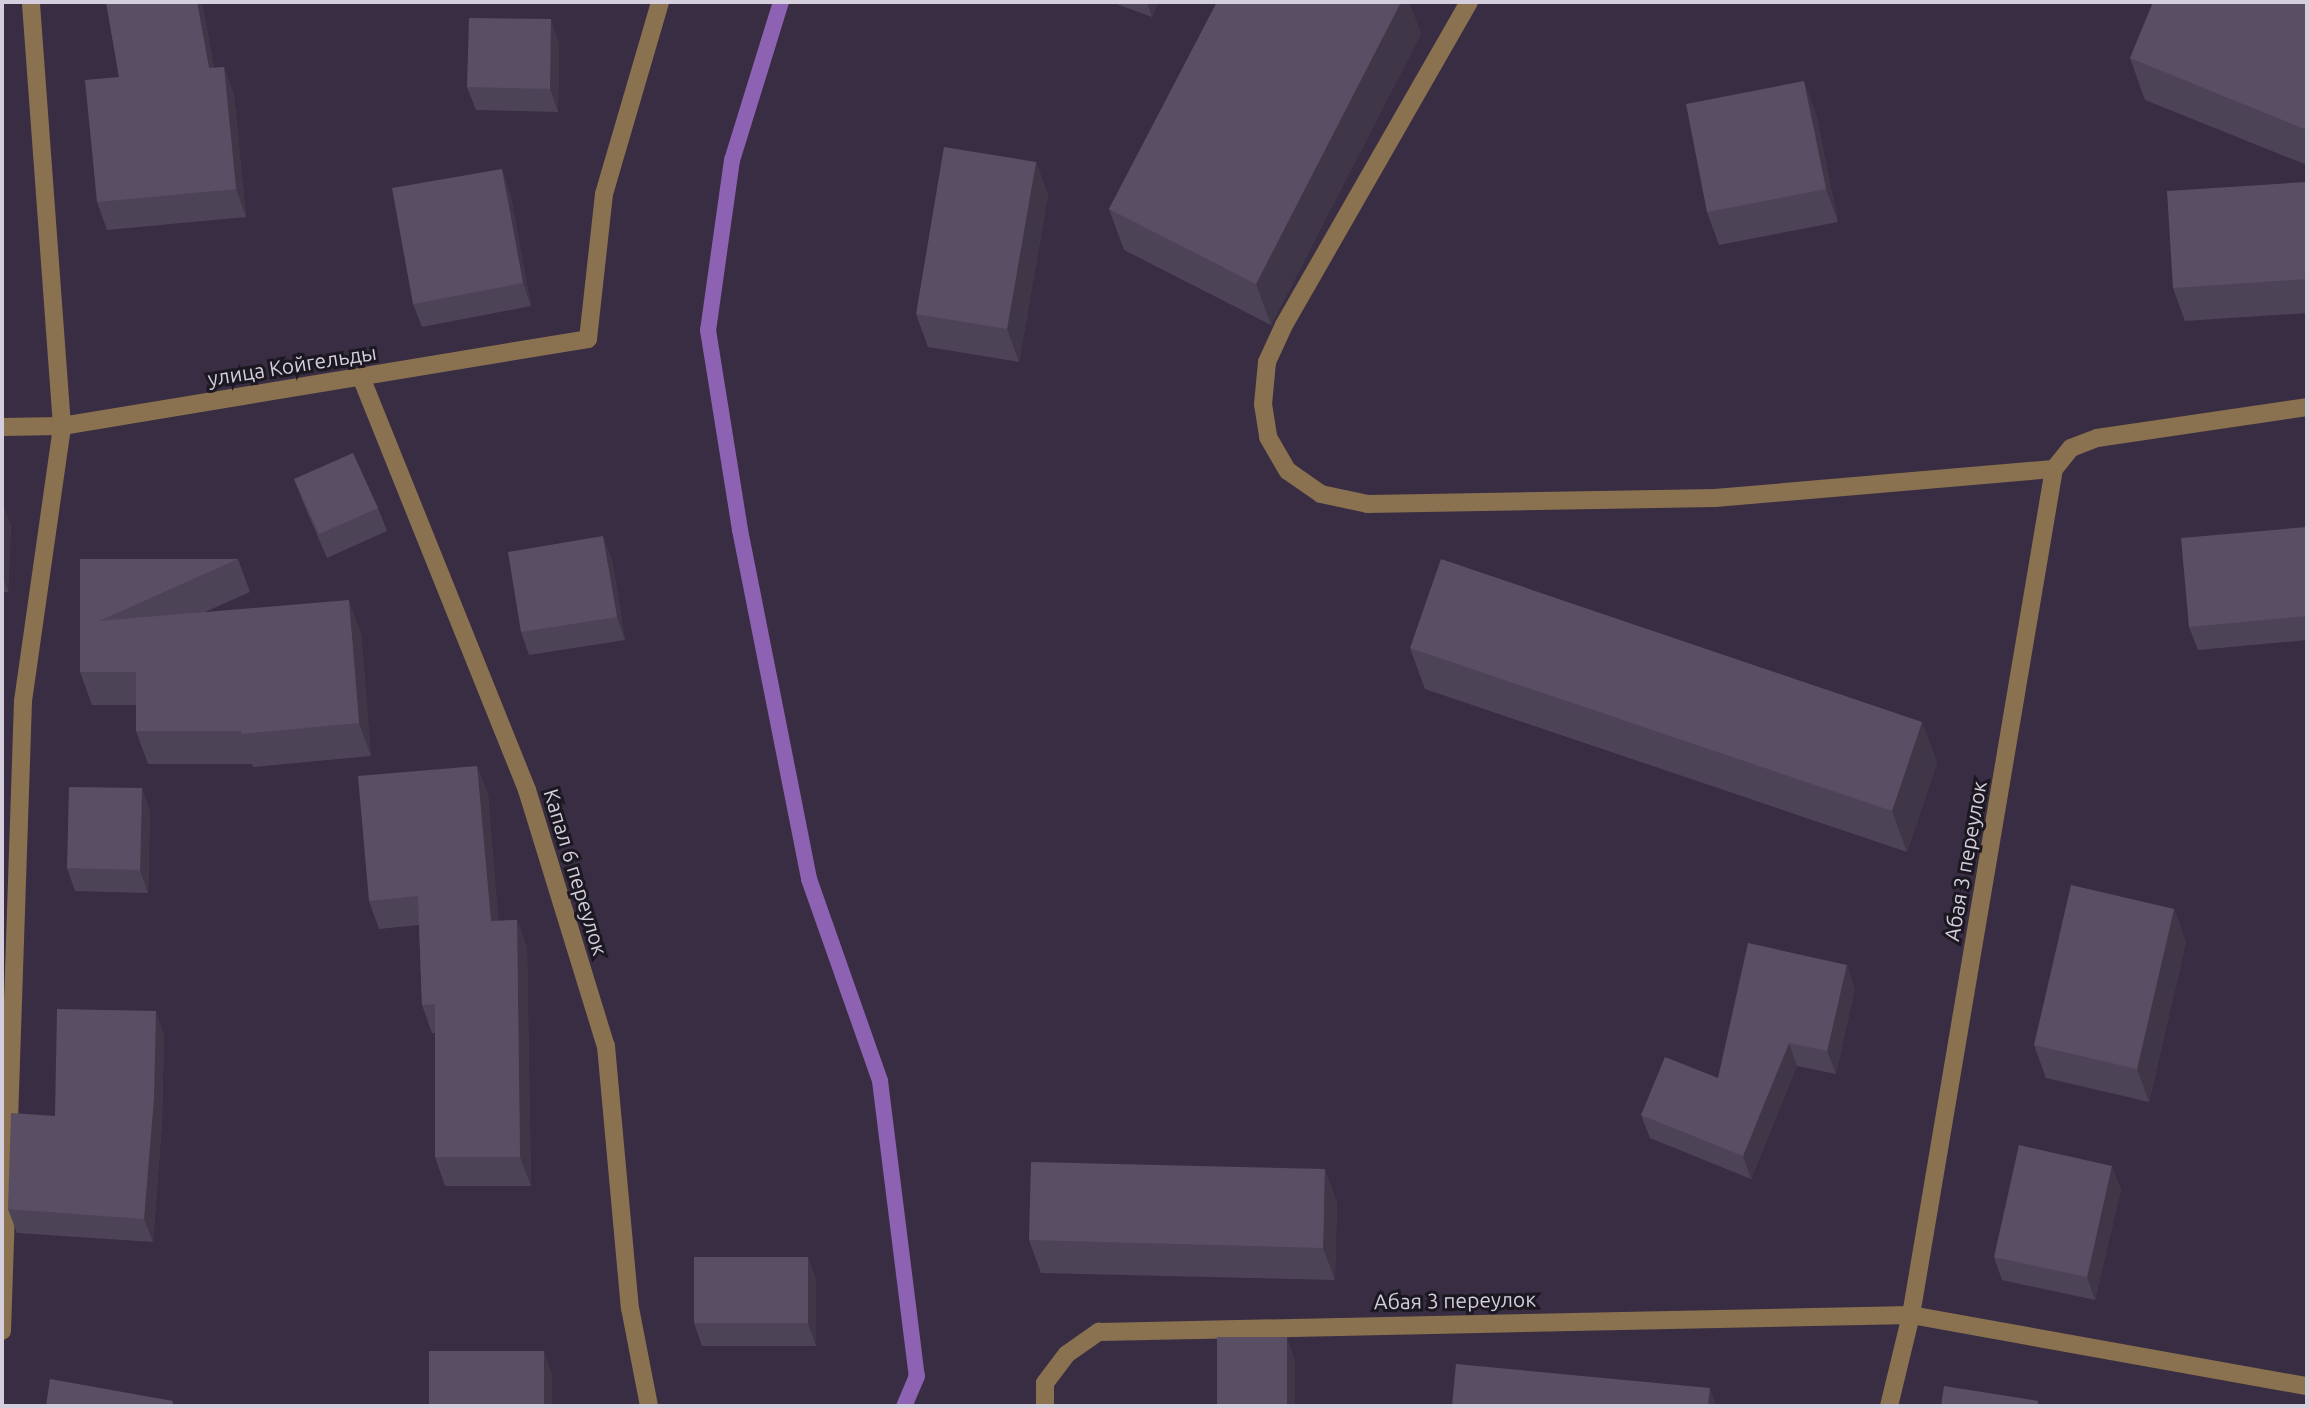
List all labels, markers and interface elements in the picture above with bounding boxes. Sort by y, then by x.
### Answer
street label: улица Койгельды [206,339,378,391]
street label: Абая 3 переулок [1939,779,1991,943]
street label: Капал 6 переулок [539,786,613,958]
street label: Абая 3 переулок [1374,1286,1536,1314]

